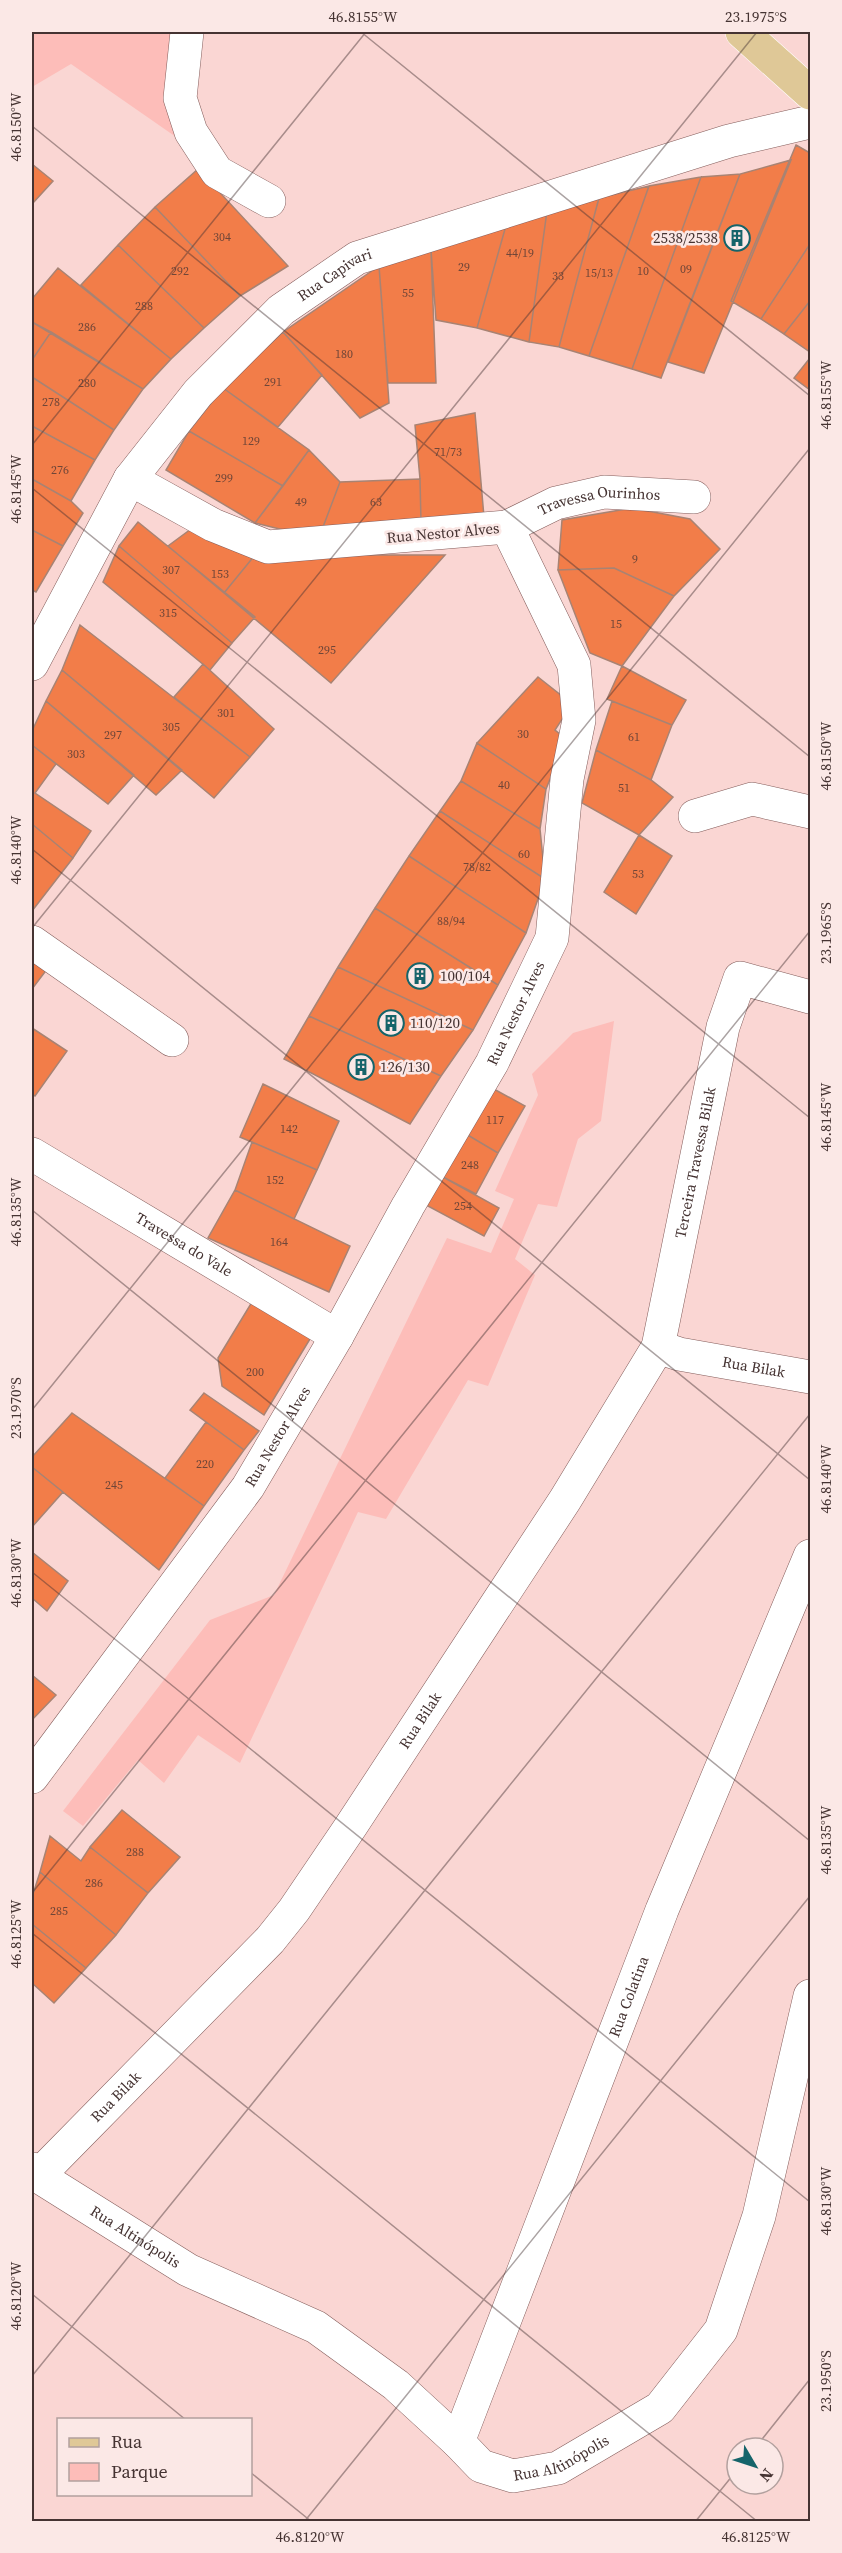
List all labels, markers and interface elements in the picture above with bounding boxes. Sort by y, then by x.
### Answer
text: 46.8155°W [329,6,398,27]
text: 23.1975°S [725,6,787,27]
text: 46.8150°W [5,92,26,161]
building icon: 2538/2538 [722,223,752,253]
place label: 2538/2538 [653,227,718,248]
house number: 304 [213,229,231,245]
street label: Rua Capivari [293,243,374,306]
house number: 44/19 [506,245,534,261]
house number: 29 [458,259,470,275]
house number: 09 [680,261,692,277]
house number: 292 [171,263,189,279]
house number: 10 [637,263,649,279]
house number: 15/13 [585,265,613,281]
house number: 33 [552,268,564,284]
house number: 55 [402,285,414,301]
house number: 288 [135,298,153,314]
house number: 286 [78,319,96,335]
house number: 180 [335,346,353,362]
text: 46.8155°W [815,360,836,429]
house number: 291 [264,374,282,390]
house number: 280 [78,375,96,391]
house number: 278 [42,394,60,410]
house number: 129 [242,433,260,449]
house number: 71/73 [434,444,462,460]
text: 46.8145°W [5,454,26,523]
house number: 276 [51,462,69,478]
house number: 299 [215,470,233,486]
street label: Travessa Ourinhos [534,480,661,520]
house number: 49 [295,494,307,510]
house number: 63 [370,494,382,510]
street label: Rua Nestor Alves [386,517,500,548]
house number: 9 [632,551,638,567]
house number: 307 [162,562,180,578]
house number: 153 [211,566,229,582]
house number: 315 [159,605,177,621]
house number: 15 [610,616,622,632]
house number: 295 [318,642,336,658]
house number: 301 [217,705,235,721]
house number: 305 [162,719,180,735]
text: 46.8150°W [815,721,836,790]
house number: 30 [517,726,529,742]
house number: 297 [104,727,122,743]
house number: 61 [628,729,640,745]
house number: 303 [67,746,85,762]
house number: 40 [498,777,510,793]
house number: 51 [618,780,630,796]
text: 46.8140°W [5,815,26,884]
house number: 60 [518,846,530,862]
house number: 78/82 [463,859,491,875]
house number: 53 [632,866,644,882]
text: 23.1965°S [815,902,836,964]
house number: 88/94 [437,913,465,929]
street label: Rua Nestor Alves [481,957,549,1069]
building icon: 100/104 [405,961,435,991]
place label: 100/104 [440,965,490,986]
building icon: 110/120 [376,1008,406,1038]
place label: 110/120 [410,1012,460,1033]
building icon: 126/130 [346,1052,376,1082]
place label: 126/130 [380,1056,430,1077]
text: 46.8145°W [815,1082,836,1151]
street label: Terceira Travessa Bilak [669,1084,721,1240]
house number: 117 [486,1112,504,1128]
house number: 142 [280,1121,298,1137]
house number: 248 [461,1157,479,1173]
house number: 152 [266,1172,284,1188]
text: 46.8135°W [5,1177,26,1246]
house number: 254 [454,1198,472,1214]
street label: Travessa do Vale [132,1207,237,1282]
house number: 164 [270,1234,288,1250]
street label: Rua Bilak [721,1351,788,1383]
house number: 200 [246,1364,264,1380]
text: 23.1970°S [5,1377,26,1439]
street label: Rua Nestor Alves [239,1382,315,1491]
text: 46.8140°W [815,1444,836,1513]
house number: 220 [196,1456,214,1472]
house number: 245 [105,1477,123,1493]
text: 46.8130°W [5,1538,26,1607]
street label: Rua Bilak [394,1687,446,1753]
text: 46.8135°W [815,1805,836,1874]
house number: 288 [126,1844,144,1860]
house number: 286 [85,1875,103,1891]
text: 46.8125°W [5,1899,26,1968]
house number: 285 [50,1903,68,1919]
street label: Rua Colatina [603,1953,653,2040]
street label: Rua Bilak [86,2066,146,2127]
text: 46.8130°W [815,2166,836,2235]
street label: Rua Altinópolis [86,2200,185,2273]
text: 46.8120°W [5,2261,26,2330]
text: 23.1950°S [815,2350,836,2412]
legend [57,2418,252,2496]
text: Rua [111,2429,143,2454]
street label: Rua Altinópolis [511,2429,613,2486]
north arrow [725,2436,785,2496]
text: Parque [111,2459,168,2484]
text: N [754,2464,779,2487]
text: 46.8120°W [276,2526,345,2547]
text: 46.8125°W [722,2526,791,2547]

